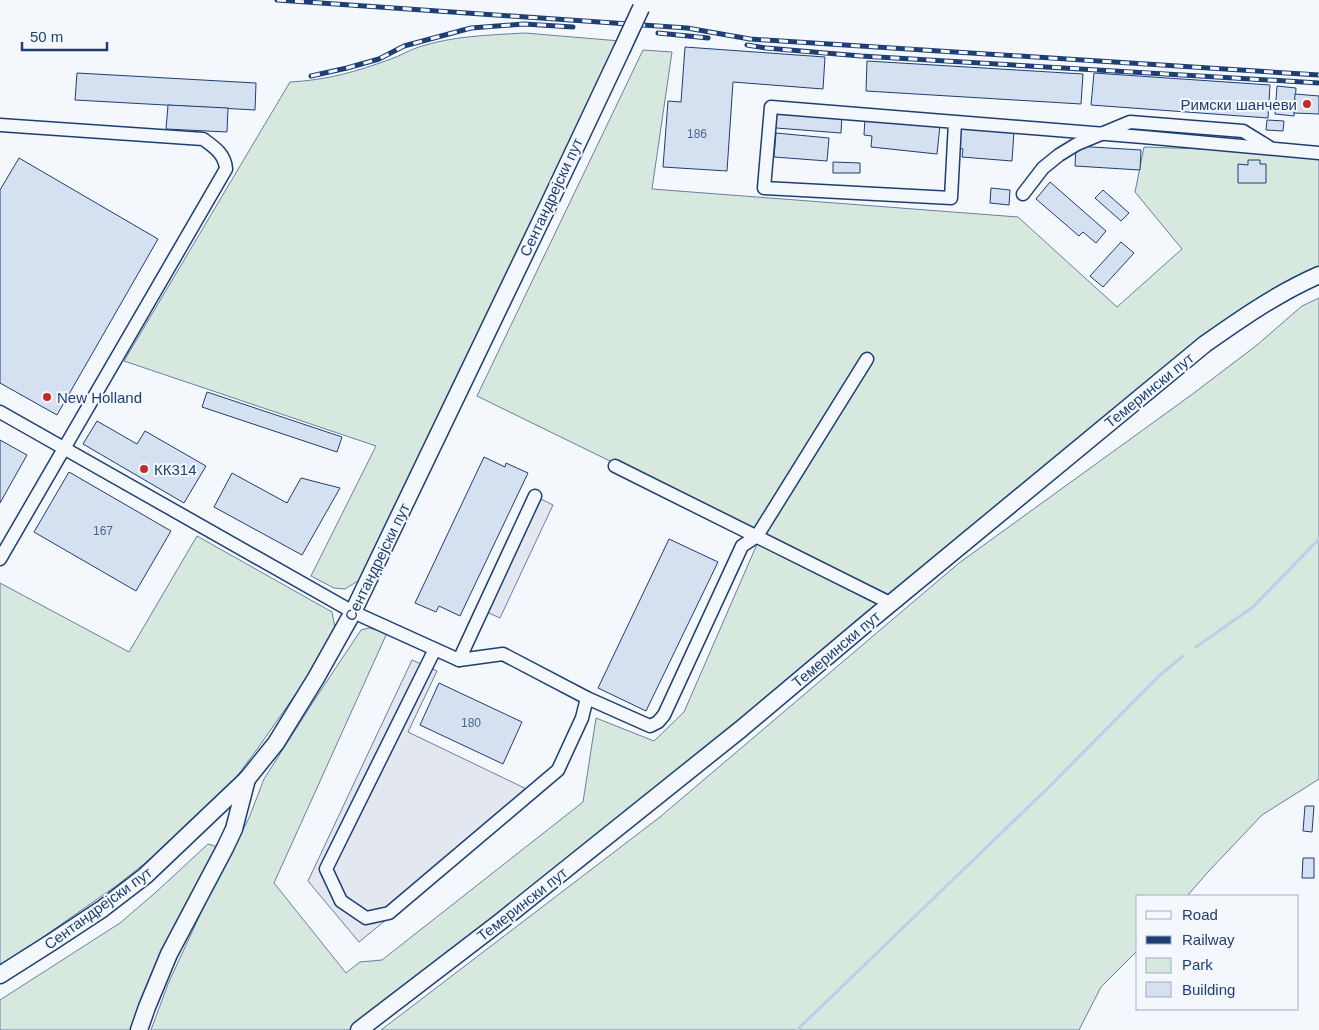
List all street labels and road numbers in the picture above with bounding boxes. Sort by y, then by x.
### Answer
street label: Сентандрејски пут [516,135,586,259]
street label: Темерински пут [1101,349,1197,431]
street label: Сентандрејски пут [341,500,413,624]
street label: Темерински пут [789,607,883,691]
street label: Сентандрејски пут [41,863,155,953]
street label: Темерински пут [474,864,570,944]

